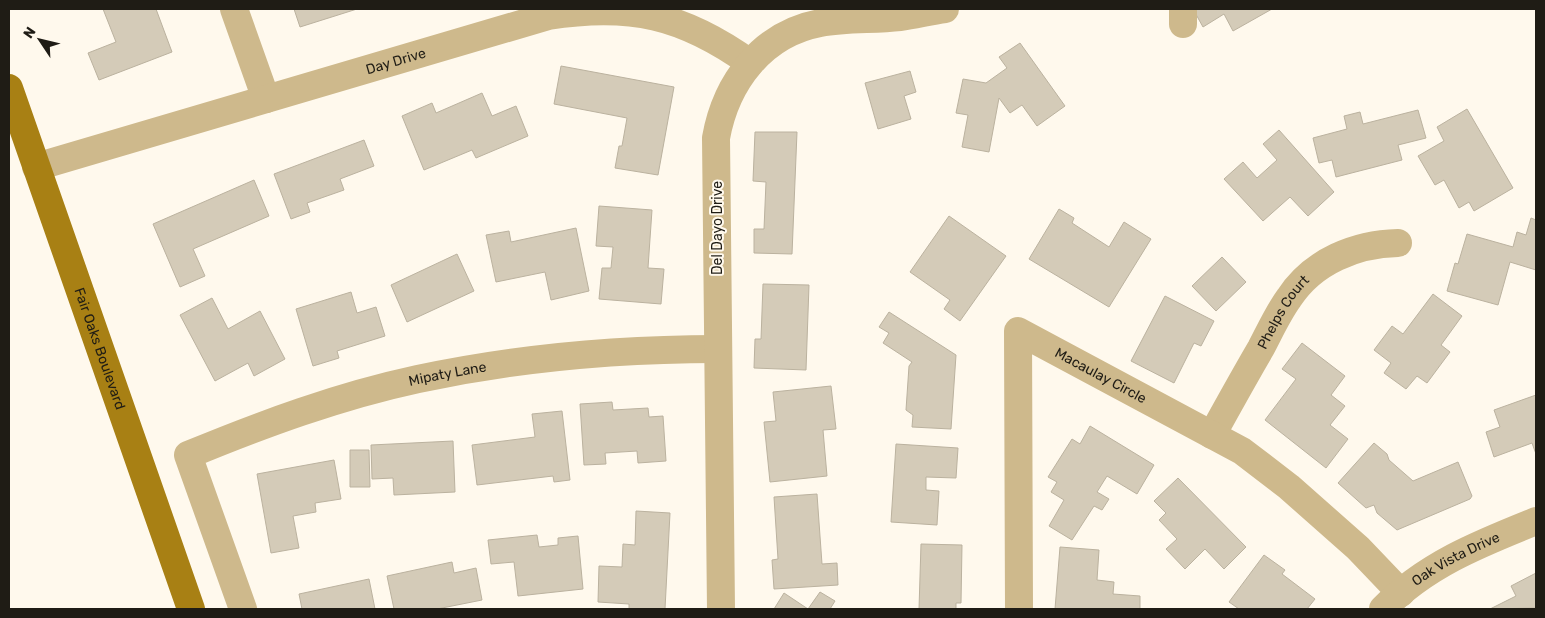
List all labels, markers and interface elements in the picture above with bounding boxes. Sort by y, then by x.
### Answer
north arrow [15,15,65,65]
text: N [20,24,40,42]
street label: Day Drive [364,44,428,78]
street label: Del Dayo Drive [709,181,726,275]
street label: Phelps Court [1254,271,1313,352]
street label: Fair Oaks Boulevard [70,286,129,412]
street label: Macaulay Circle [1052,344,1149,407]
street label: Mipaty Lane [407,358,488,390]
street label: Oak Vista Drive [1409,529,1502,590]

